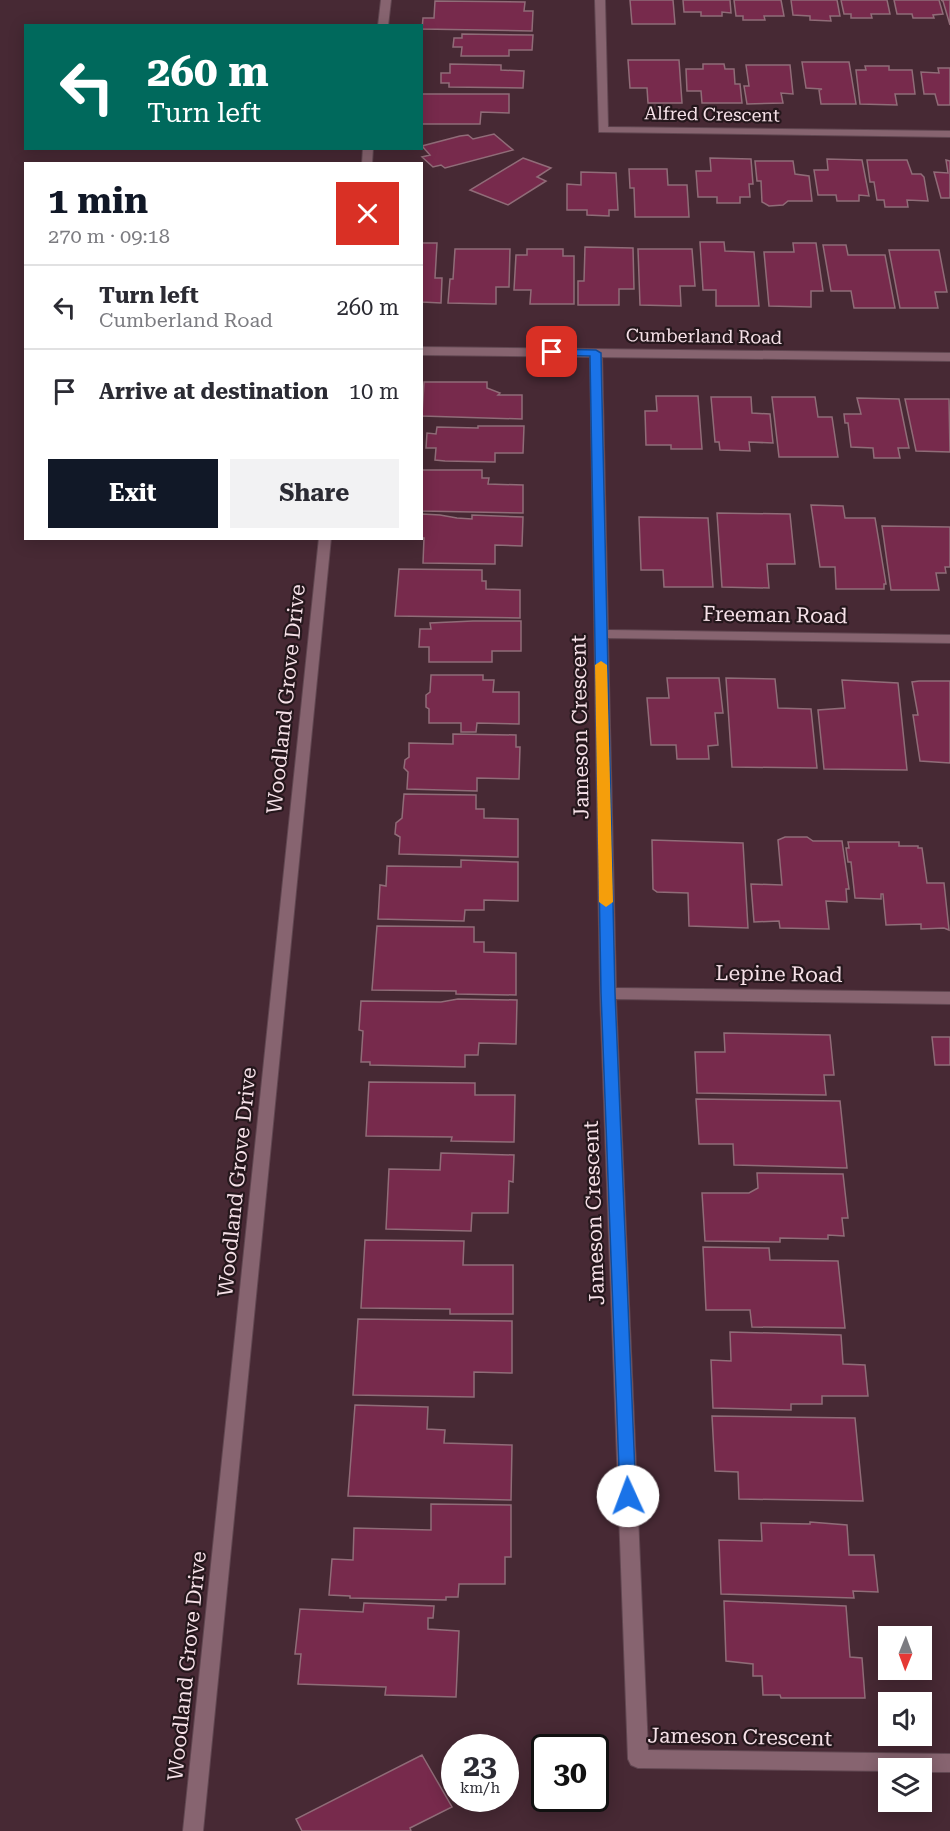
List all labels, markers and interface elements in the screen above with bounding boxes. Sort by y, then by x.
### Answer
text: 260 m [147,47,269,96]
icon: left [48,48,126,126]
text: Turn left [147,97,261,129]
street label: Alfred Crescent [644,102,780,126]
text: 1 min [48,180,148,222]
button: close [336,182,399,245]
text: 270 m · 09:18 [48,224,170,248]
text: Turn left [99,283,199,308]
icon: left [48,291,81,324]
text: 260 m [336,295,399,320]
text: Cumberland Road [99,308,273,332]
street label: Cumberland Road [626,324,783,348]
pin [526,326,577,377]
icon: arrive [535,335,568,368]
icon: arrive [48,375,81,408]
text: Arrive at destination [99,379,328,404]
text: 10 m [349,379,399,404]
button: Exit [48,459,218,528]
button: Share [230,459,399,528]
street label: Woodland Grove Drive [262,583,310,815]
street label: Freeman Road [702,602,848,628]
street label: Jameson Crescent [566,634,594,820]
street label: Lepine Road [715,961,843,987]
street label: Woodland Grove Drive [213,1066,261,1298]
street label: Jameson Crescent [579,1120,609,1306]
position arrow [596,1464,660,1528]
street label: Woodland Grove Drive [163,1550,211,1782]
north arrow [878,1626,932,1680]
map controls [878,1626,932,1812]
button: sound [878,1692,932,1746]
street label: Jameson Crescent [647,1723,833,1751]
speed limit sign: 30 [531,1734,609,1812]
text: 23 [463,1748,497,1783]
button: layers [878,1758,932,1812]
text: km/h [460,1779,500,1797]

